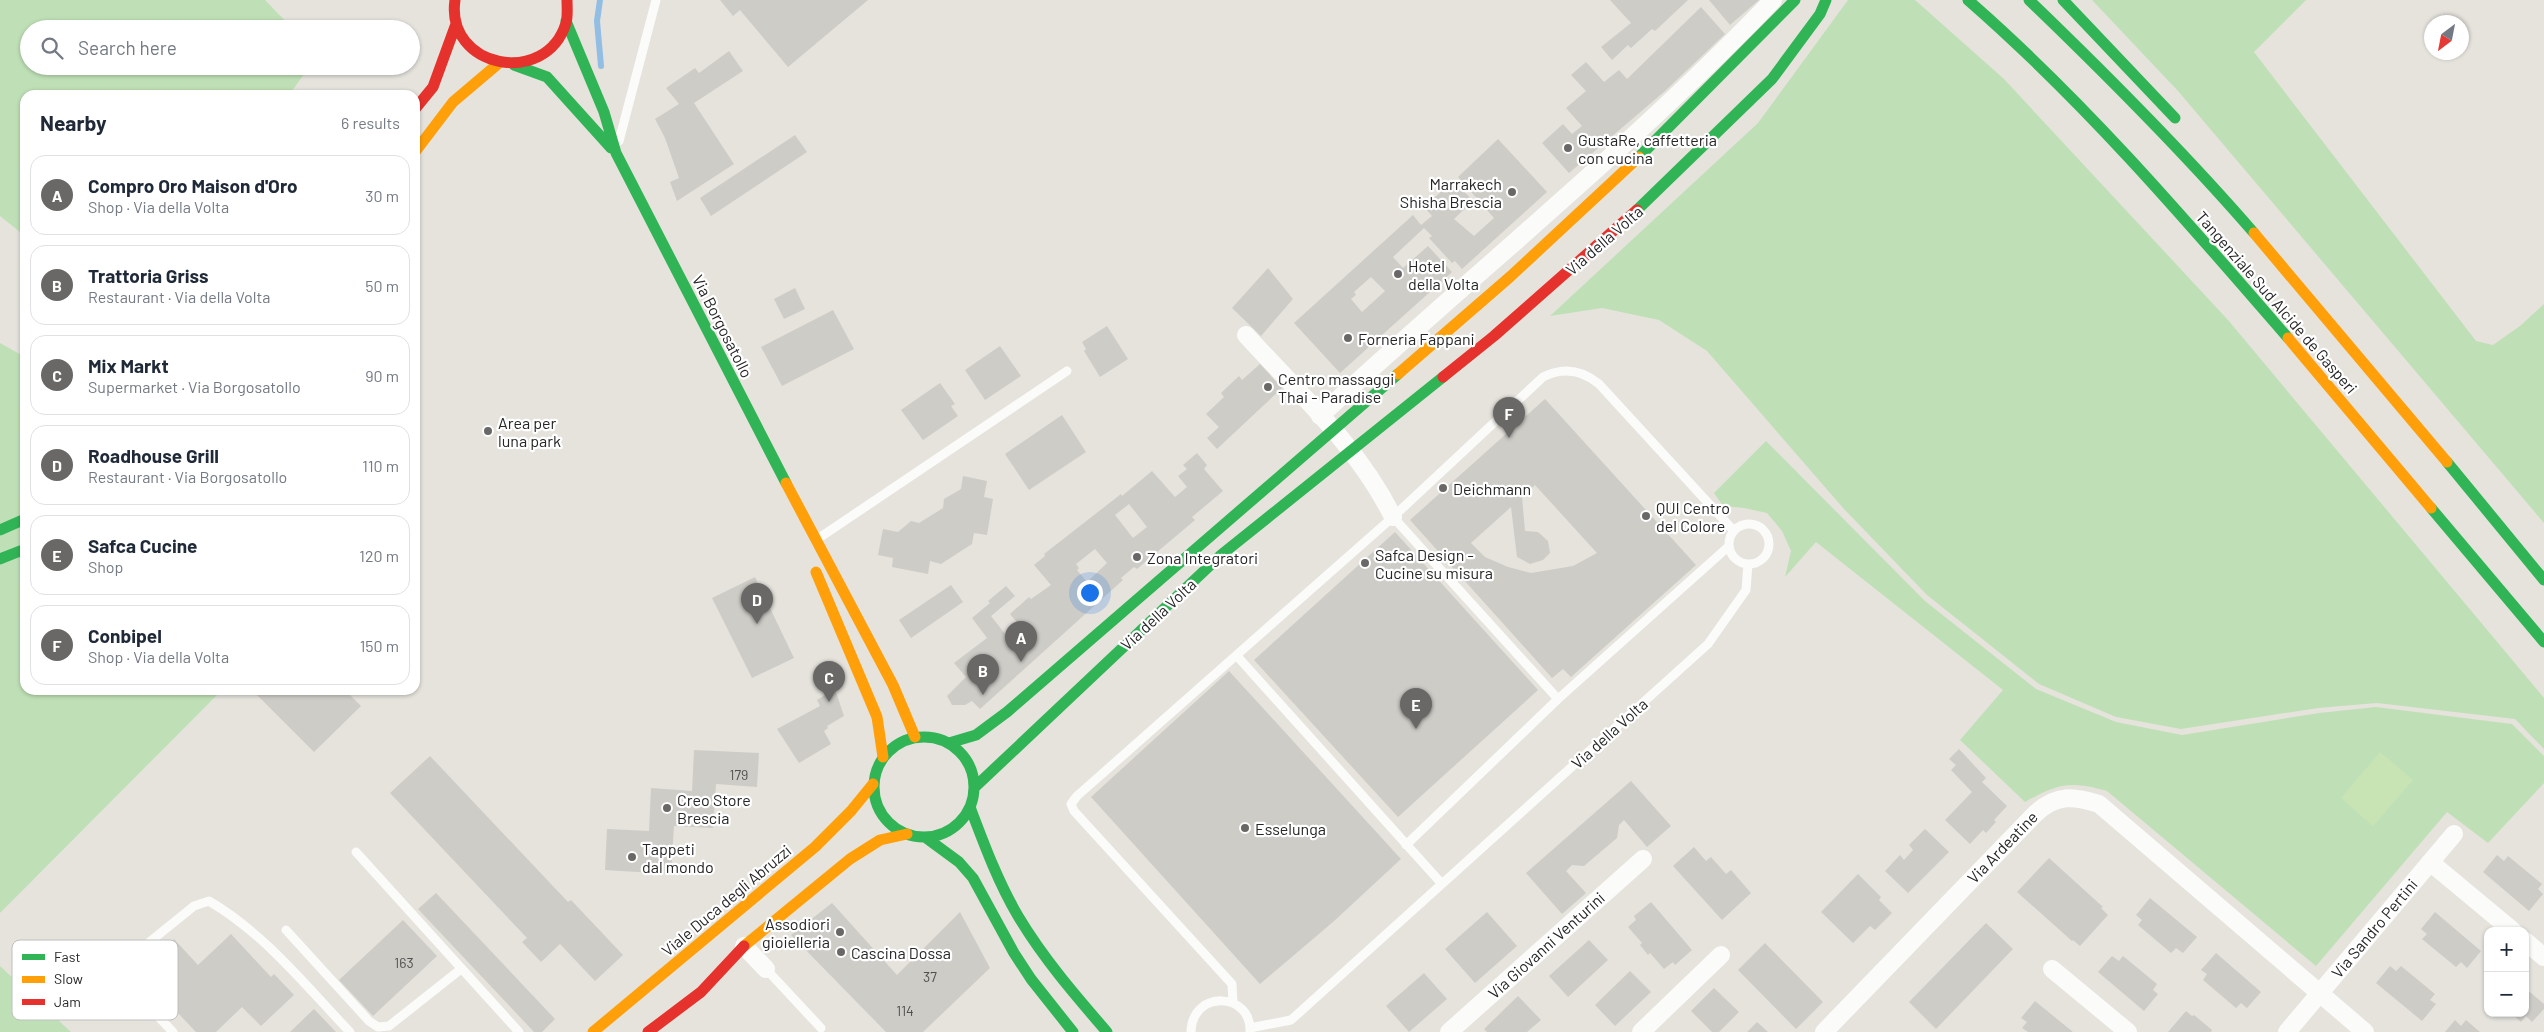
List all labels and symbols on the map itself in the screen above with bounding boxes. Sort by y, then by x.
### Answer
north arrow [2424,15,2469,60]
place label: GustaRe, caffetteria con cucina [1578,130,1717,167]
marker: GustaRe, caffetteria con cucina [1562,142,1574,154]
place label: Marrakech Shisha Brescia [1400,174,1502,211]
marker: Marrakech Shisha Brescia [1506,186,1518,198]
street label: Via della Volta [1562,201,1646,279]
street label: Tangenziale Sud Alcide de Gasperi [2193,207,2361,397]
place label: Hotel della Volta [1408,256,1479,293]
marker: Hotel della Volta [1392,268,1404,280]
street label: Via Borgosatollo [689,271,757,381]
place label: Forneria Fappani [1358,329,1475,348]
marker: Forneria Fappani [1342,332,1354,344]
place label: Centro massaggi Thai - Paradise [1278,369,1394,406]
marker: Centro massaggi Thai - Paradise [1262,381,1274,393]
pin: F [1493,397,1525,438]
place label: Area per luna park [498,413,561,450]
marker: Area per luna park [482,425,494,437]
place label: Deichmann [1453,479,1531,498]
marker: Deichmann [1437,482,1449,494]
place label: QUI Centro del Colore [1656,498,1730,535]
marker: QUI Centro del Colore [1640,510,1652,522]
place label: Safca Design - Cucine su misura [1375,545,1493,582]
place label: Zona Integratori [1147,548,1258,567]
marker: Zona Integratori [1131,551,1143,563]
marker: Safca Design - Cucine su misura [1359,557,1371,569]
street label: Via della Volta [1116,574,1200,654]
your location [1077,580,1103,606]
pin: D [741,583,773,624]
pin: A [1005,621,1037,662]
pin: B [967,654,999,695]
pin: C [813,661,845,702]
pin: E [1400,688,1432,729]
street label: Via della Volta [1567,694,1651,772]
house number: 179 [730,766,748,783]
place label: Creo Store Brescia [677,790,751,827]
marker: Creo Store Brescia [661,802,673,814]
street label: Via Ardeatine [1963,807,2041,887]
place label: Esselunga [1255,819,1326,838]
marker: Esselunga [1239,822,1251,834]
place label: Tappeti dal mondo [642,839,714,876]
street label: Viale Duca degli Abruzzi [657,840,795,960]
marker: Tappeti dal mondo [626,851,638,863]
street label: Via Sandro Pertini [2327,875,2421,981]
street label: Via Giovanni Venturini [1484,888,1608,1002]
place label: Assodiori gioielleria [762,914,830,951]
marker: Assodiori gioielleria [834,926,846,938]
legend [12,940,178,1020]
place label: Cascina Dossa [851,943,951,962]
marker: Cascina Dossa [835,946,847,958]
text: Fast [54,948,80,965]
house number: 163 [394,954,414,971]
house number: 37 [923,968,937,985]
text: Slow [54,970,83,987]
text: Jam [54,993,81,1010]
house number: 114 [896,1002,914,1019]

